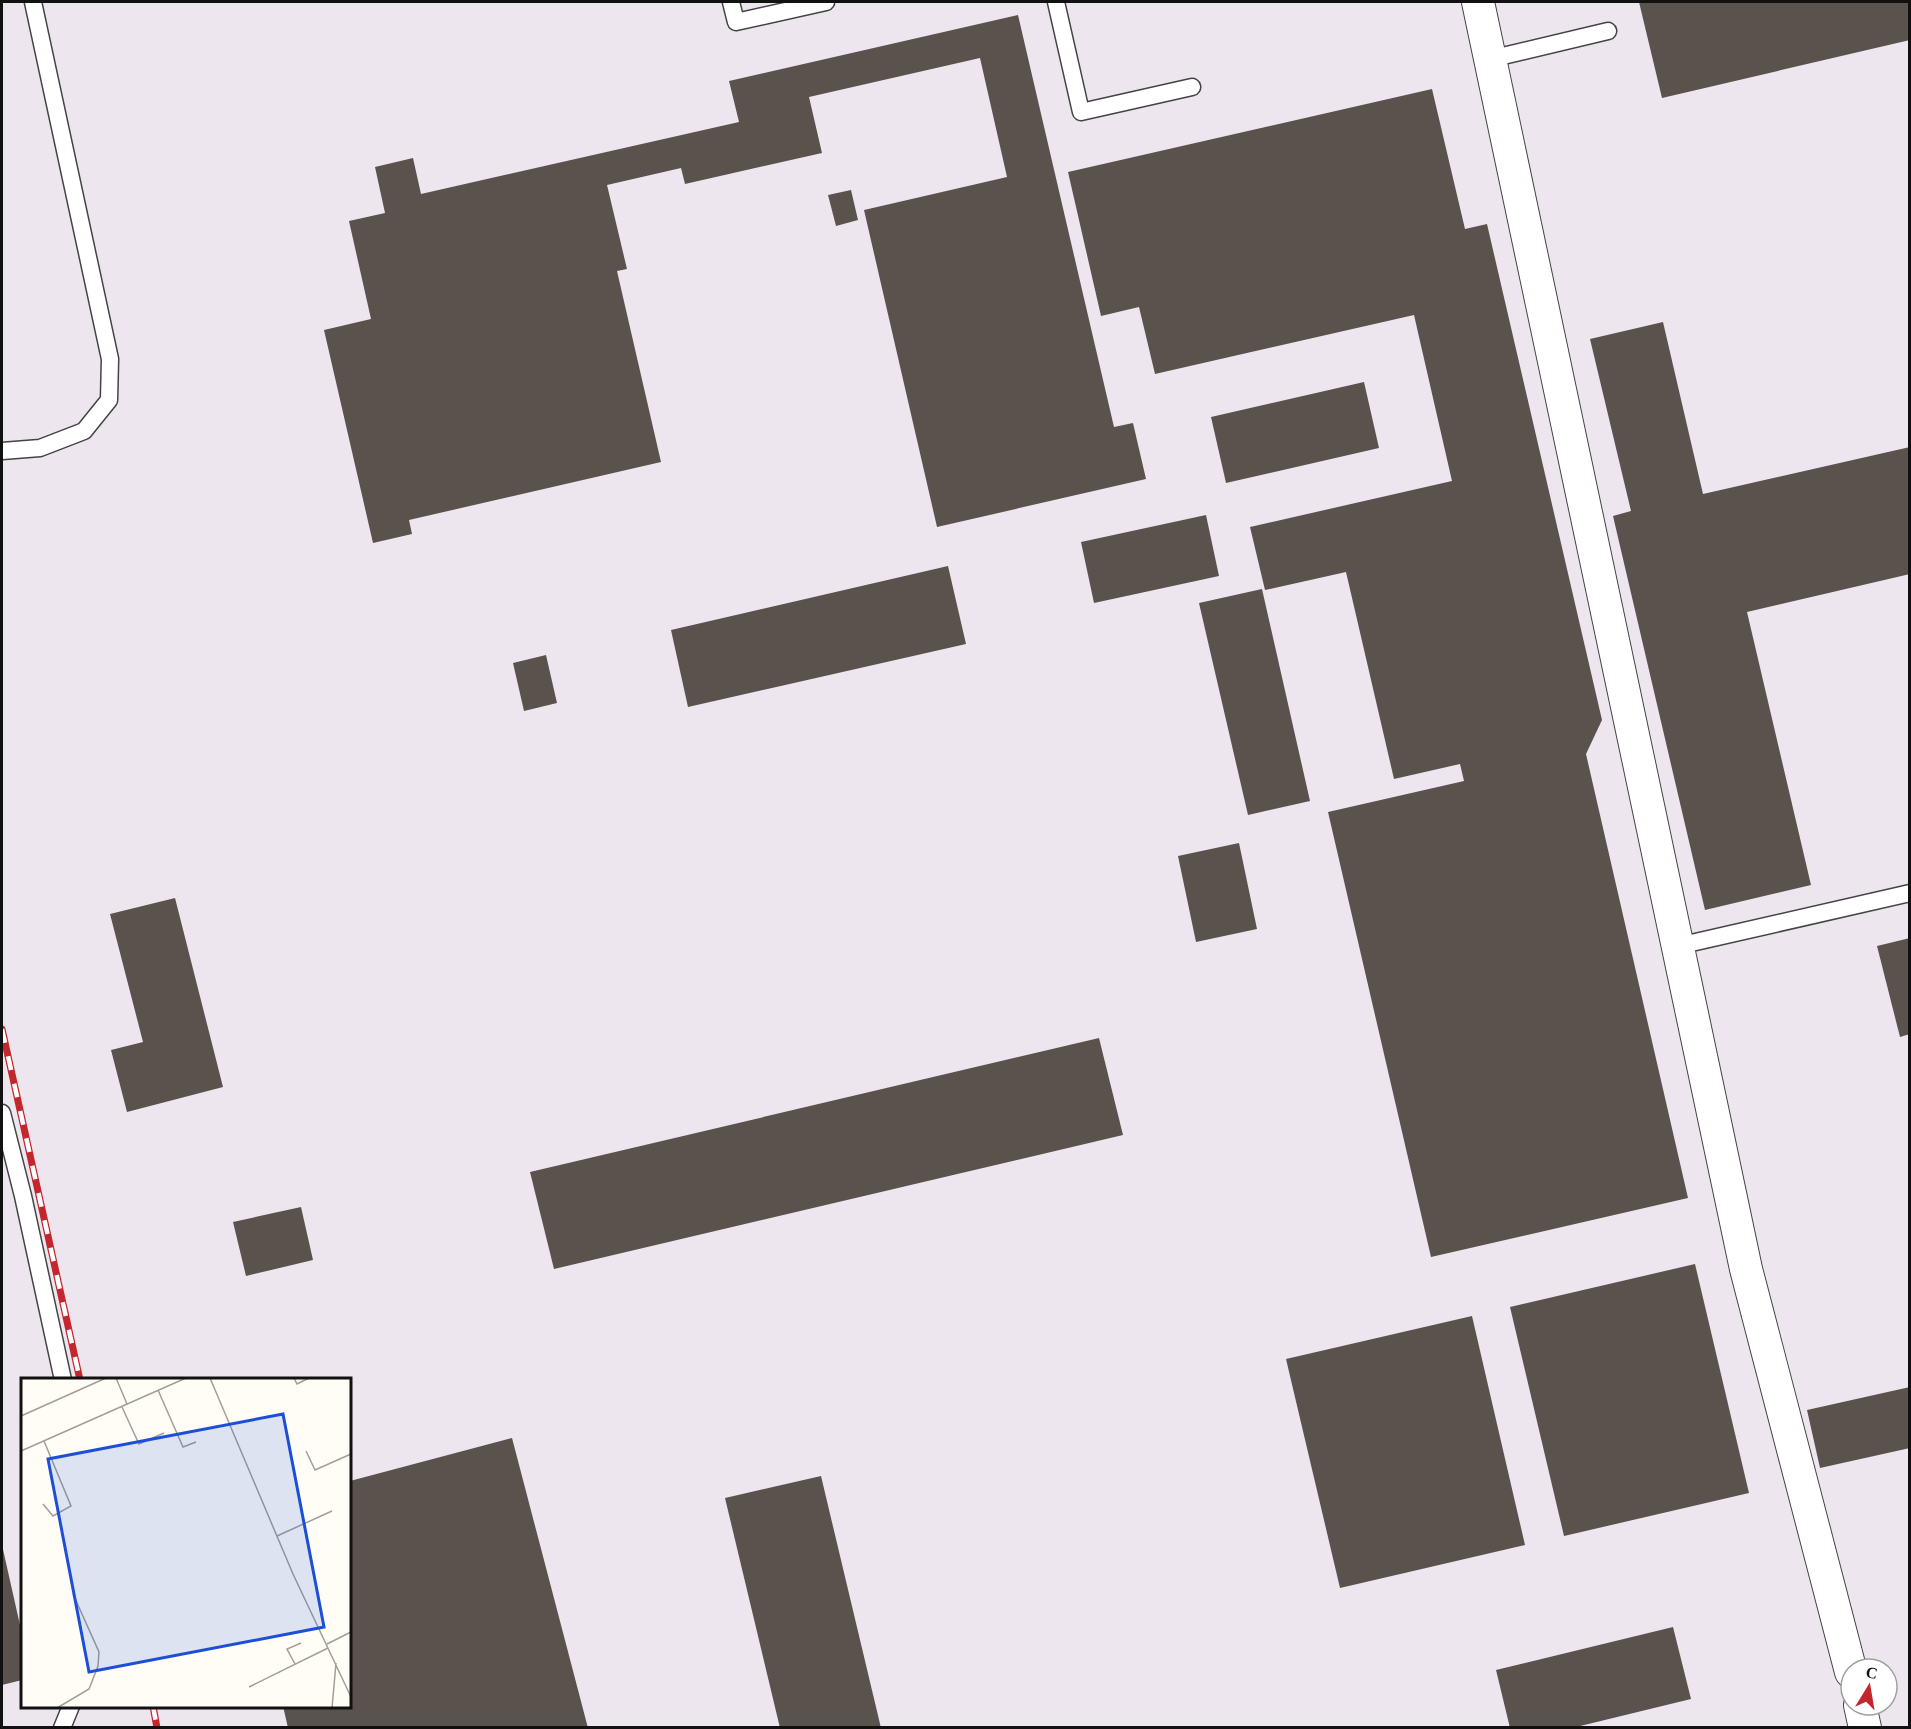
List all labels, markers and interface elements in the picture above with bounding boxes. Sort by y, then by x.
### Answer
inset map [21,1378,351,1708]
north arrow [1839,1657,1899,1717]
text: С [1864,1661,1879,1683]

